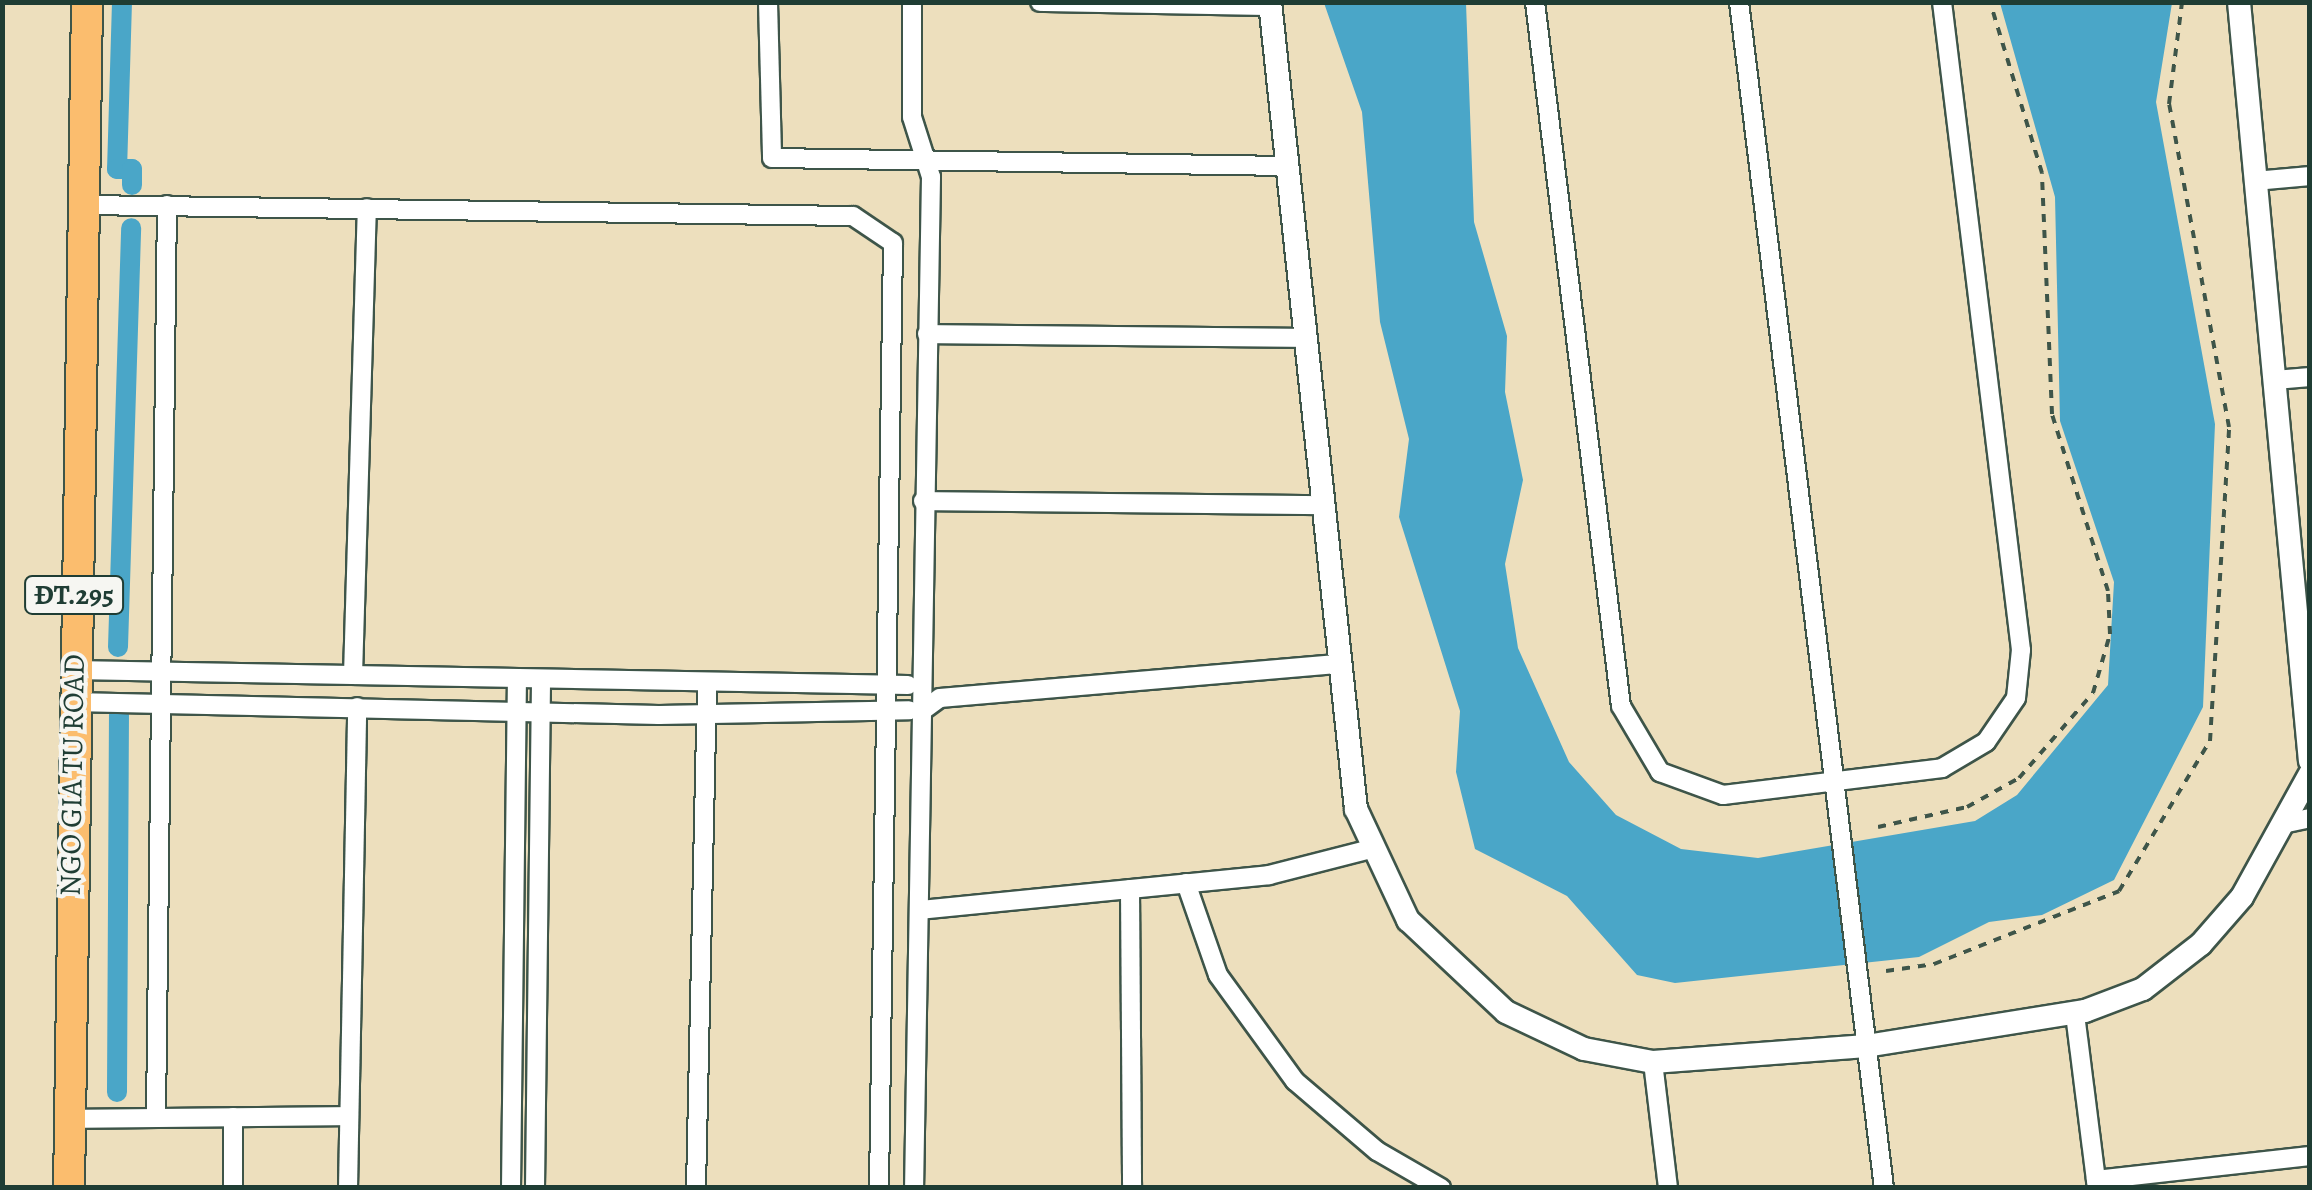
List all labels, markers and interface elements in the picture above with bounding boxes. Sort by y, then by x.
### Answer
road number: ĐT.295 [24,572,124,618]
street label: NGO GIA TU ROAD [52,654,92,896]

